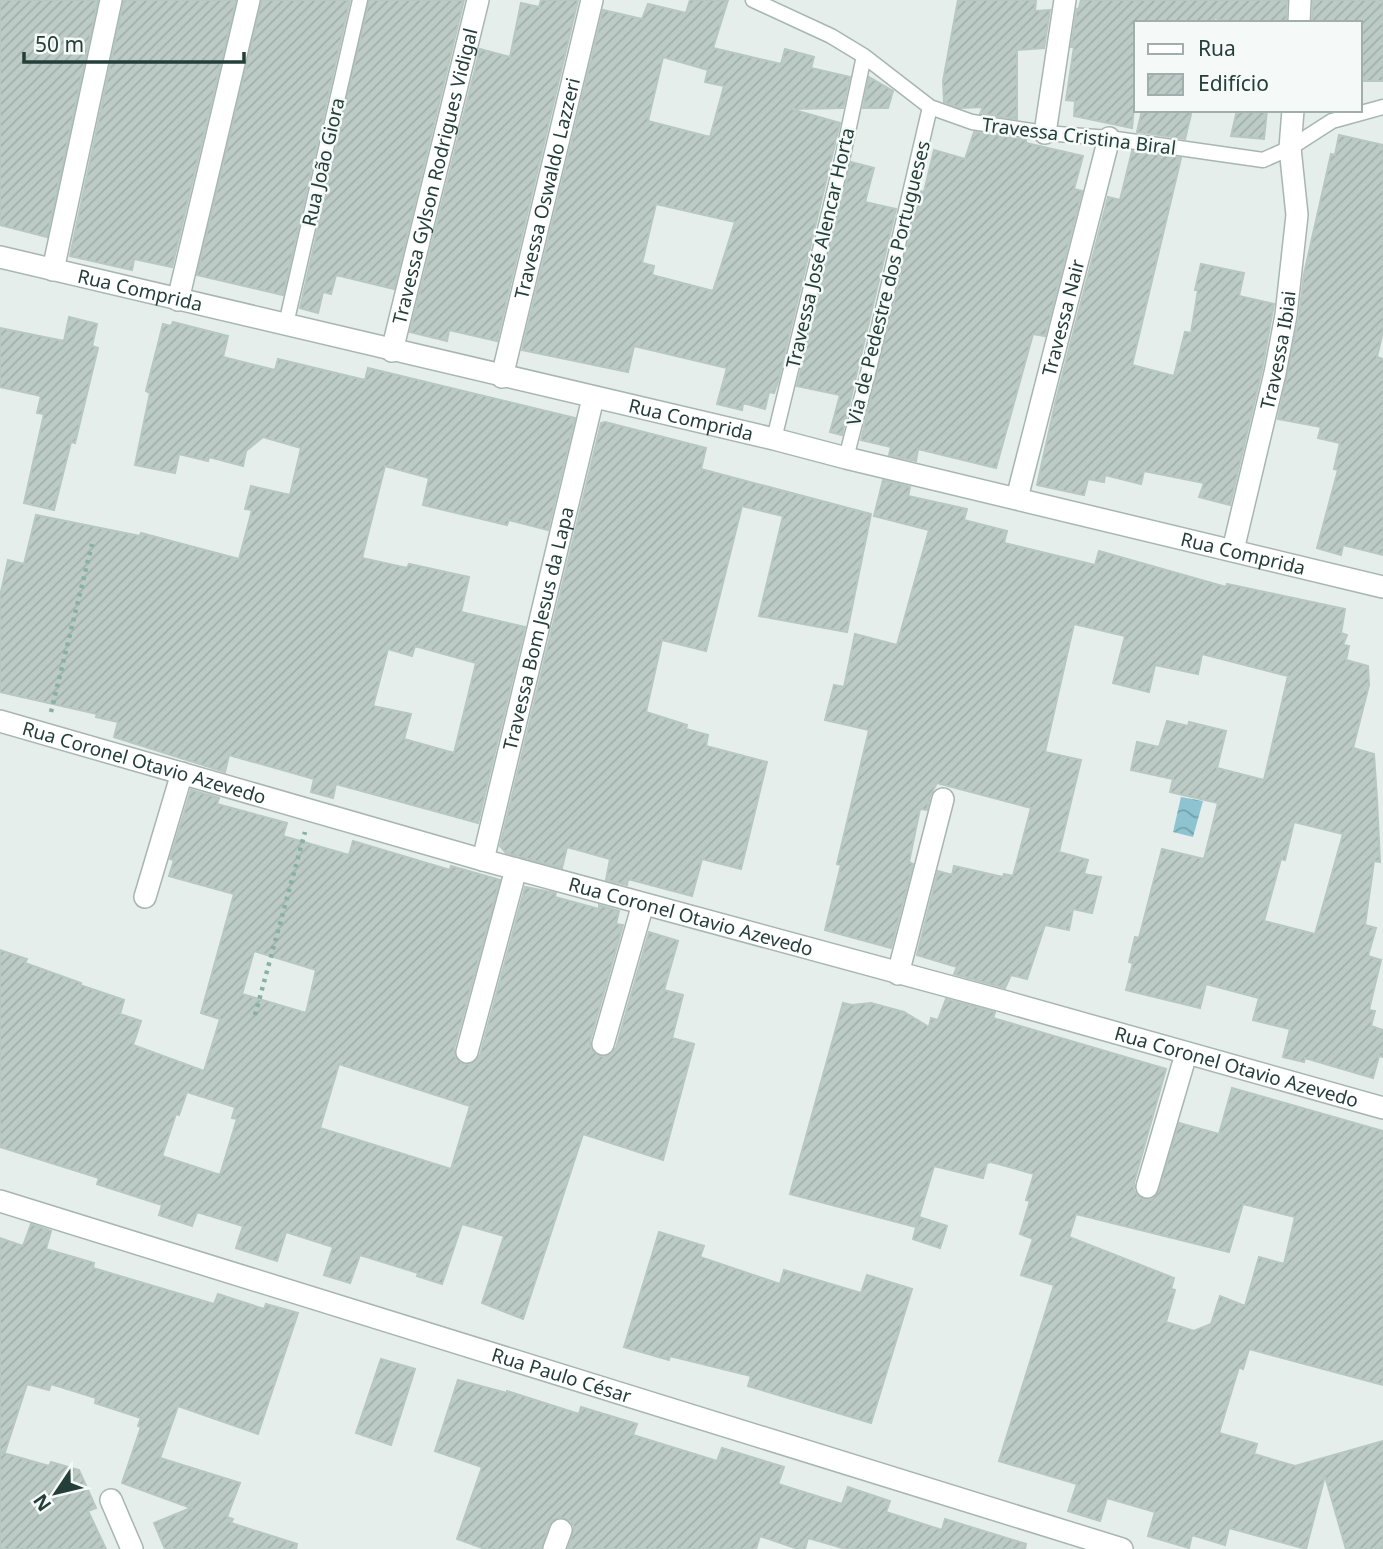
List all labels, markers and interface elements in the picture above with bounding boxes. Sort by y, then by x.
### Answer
scale bar [24,21,245,65]
legend [1134,21,1362,112]
street label: Travessa Gylson Rodrigues Vidigal [386,25,484,327]
text: 50 m [35,30,84,58]
text: Rua [1198,34,1236,62]
text: Edifício [1198,69,1269,97]
street label: Travessa Oswaldo Lazzeri [508,75,586,302]
street label: Rua João Giora [296,95,350,229]
street label: Travessa Cristina Biral [981,111,1177,161]
street label: Travessa José Alencar Horta [780,125,860,371]
street label: Via de Pedestre dos Portugueses [840,138,936,428]
street label: Travessa Nair [1036,256,1091,379]
street label: Rua Comprida [75,263,205,317]
street label: Travessa Ibiai [1254,289,1302,412]
street label: Rua Comprida [626,392,756,447]
street label: Travessa Bom Jesus da Lapa [497,504,580,753]
street label: Rua Comprida [1178,526,1308,581]
street label: Rua Coronel Otavio Azevedo [19,715,269,810]
street label: Rua Coronel Otavio Azevedo [566,871,816,962]
street label: Rua Coronel Otavio Azevedo [1112,1020,1362,1113]
street label: Rua Paulo César [489,1341,635,1409]
north arrow [21,1458,91,1528]
text: N [27,1489,57,1517]

